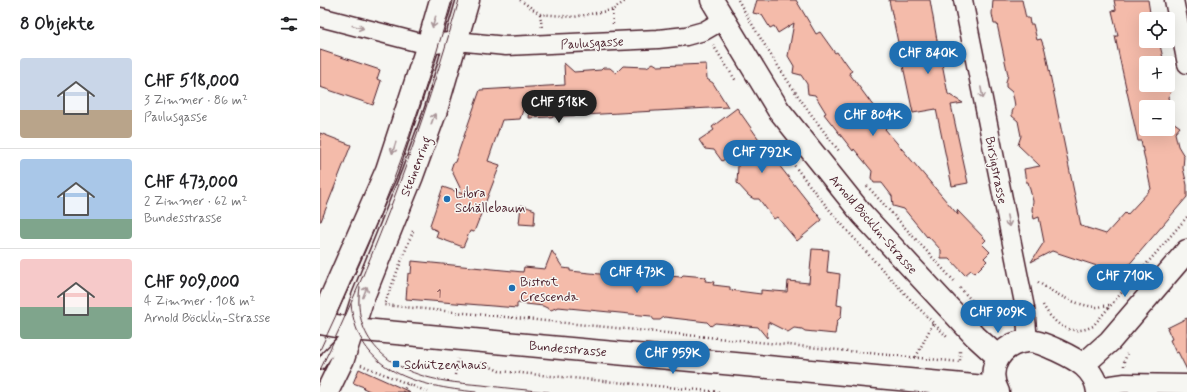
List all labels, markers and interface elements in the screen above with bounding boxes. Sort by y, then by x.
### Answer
map controls [1139,12,1175,136]
button: locate [1139,12,1175,48]
text: 8 Objekte [20,13,94,35]
icon: filters [278,13,300,35]
one-way arrow [430,16,438,29]
one-way arrow [351,24,364,31]
street label: Paulusgasse [560,33,624,54]
pin: CHF 840K [887,41,969,75]
text: CHF 840K [898,45,958,62]
button: + [1139,56,1175,92]
text: CHF 518,000 [144,70,239,92]
icon: home [52,74,100,122]
one-way arrow [978,86,986,99]
pin: CHF 518K [518,90,600,124]
text: 3 Zimmer · 86 m² [144,92,248,109]
text: CHF 518K [531,94,587,111]
button: − [1139,100,1175,136]
pin: CHF 804K [832,103,914,137]
text: CHF 804K [844,107,902,124]
text: Paulusgasse [144,109,207,126]
one-way arrow [429,113,437,125]
street label: Steinenring [397,134,438,200]
street label: Birsigstrasse [981,135,1010,206]
pin: CHF 792K [721,140,803,174]
one-way arrow [390,142,397,155]
text: CHF 792K [732,144,792,161]
text: CHF 473,000 [144,171,238,193]
street label: Arnold Böcklin-Strasse [825,172,921,278]
icon: home [52,175,100,223]
place label: Libra Schällebaum [455,185,525,217]
text: 2 Zimmer · 62 m² [144,193,247,210]
marker: Libra Schällebaum [442,194,452,204]
text: Bundesstrasse [144,210,222,227]
one-way arrow [1004,214,1012,227]
pin: CHF 473K [596,260,678,294]
text: CHF 473K [609,264,665,281]
pin: CHF 710K [1084,264,1166,298]
text: CHF 710K [1096,268,1154,285]
text: CHF 909,000 [144,271,240,293]
place label: Bistrot Crescenda [520,274,579,306]
icon: home [52,275,100,323]
marker: Bistrot Crescenda [507,283,517,293]
one-way arrow [362,286,370,298]
house number: 1 [437,287,442,301]
text: 4 Zimmer · 108 m² [144,293,255,310]
pin: CHF 909K [957,300,1039,334]
text: CHF 909K [970,304,1026,321]
text: Arnold Böcklin-Strasse [144,310,270,327]
street label: Bundesstrasse [528,338,608,361]
pin: CHF 959K [632,341,714,375]
text: CHF 959K [645,345,701,362]
place label: Schützenhaus [404,357,487,374]
marker: Schützenhaus [391,359,401,369]

